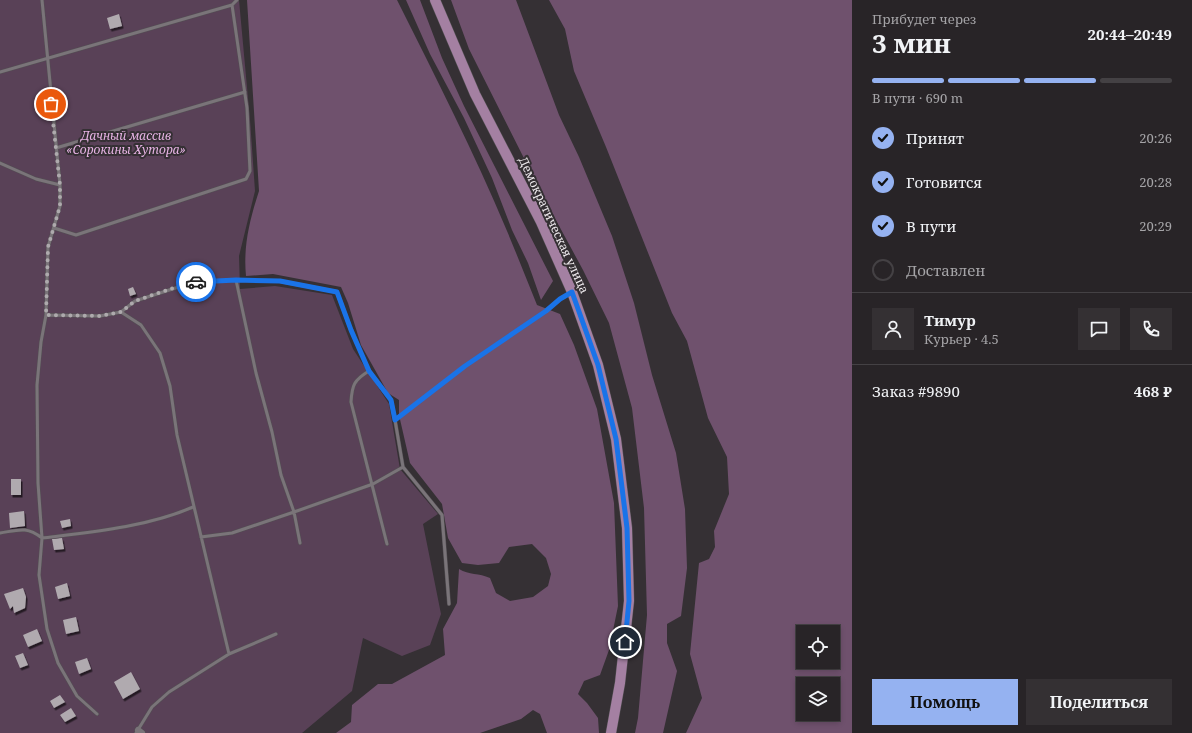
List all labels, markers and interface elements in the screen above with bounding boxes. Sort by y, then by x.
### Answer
text: Прибудет через [872,10,976,28]
text: 20:44–20:49 [1088,24,1172,44]
text: 3 мин [872,25,951,61]
pin [34,87,68,121]
text: В пути · 690 m [872,89,963,107]
icon: bag [40,93,62,115]
park label: Дачный массив «Сорокины Хутора» [66,127,186,158]
icon: check [872,127,894,149]
text: Принят [906,128,964,148]
text: 20:26 [1139,129,1172,147]
street label: Демократическая улица [515,154,593,296]
icon: check [872,171,894,193]
text: Готовится [906,172,982,192]
text: 20:28 [1139,173,1172,191]
icon: check [872,215,894,237]
text: В пути [906,216,956,236]
text: 20:29 [1139,217,1172,235]
text: Доставлен [906,260,985,280]
courier [176,262,216,302]
icon: car [185,271,207,293]
button: person [872,308,914,350]
button: chat [1078,308,1120,350]
button: phone [1130,308,1172,350]
text: Тимур [924,310,976,330]
text: Курьер · 4.5 [924,330,999,348]
text: Заказ #9890 [872,381,960,401]
text: 468 ₽ [1134,381,1172,401]
pin [608,625,642,659]
map controls [796,625,840,721]
button: locate [796,625,840,669]
icon: home [614,631,636,653]
button: layers [796,677,840,721]
button: Помощь [872,679,1018,725]
button: Поделиться [1026,679,1172,725]

